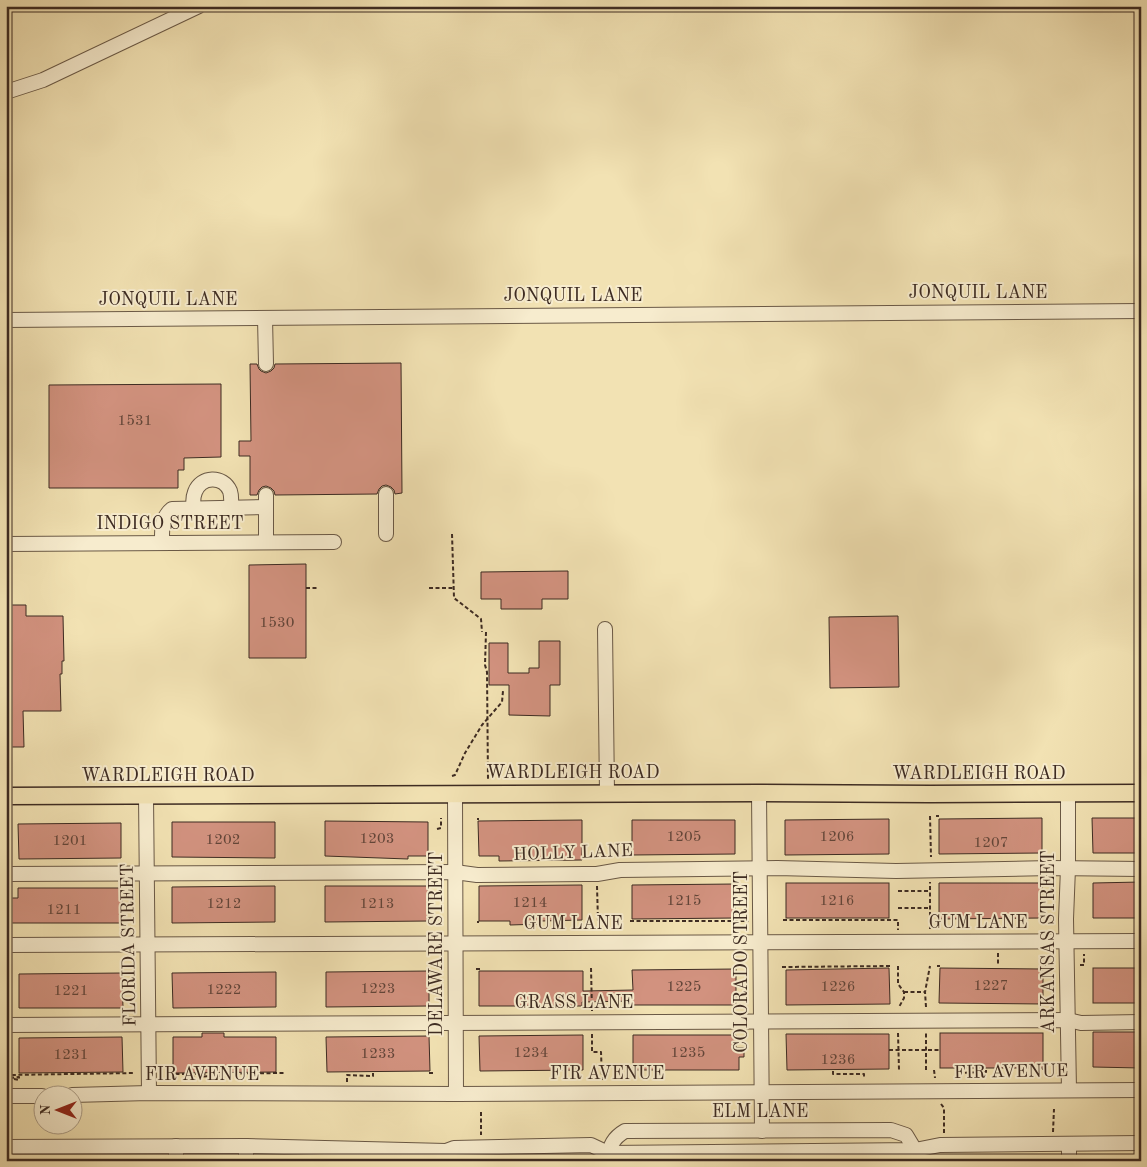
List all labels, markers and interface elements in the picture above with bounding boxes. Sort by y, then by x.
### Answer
street label: JONQUIL LANE [908,284,1048,302]
street label: JONQUIL LANE [503,287,643,305]
street label: JONQUIL LANE [98,291,238,309]
house number: 1531 [118,414,152,429]
street label: INDIGO STREET [96,515,244,533]
house number: 1530 [260,616,294,631]
street label: WARDLEIGH ROAD [486,764,660,782]
street label: WARDLEIGH ROAD [892,765,1066,783]
street label: WARDLEIGH ROAD [81,767,255,785]
house number: 1205 [667,830,701,845]
house number: 1206 [820,830,854,845]
house number: 1203 [360,832,394,847]
house number: 1202 [206,833,240,848]
house number: 1201 [53,834,87,849]
house number: 1207 [974,836,1008,851]
street label: HOLLY LANE [513,842,633,864]
street label: ARKANSAS STREET [1040,850,1058,1034]
street label: DELAWARE STREET [428,852,446,1036]
street label: FLORIDA STREET [119,863,139,1027]
street label: COLORADO STREET [733,871,751,1053]
house number: 1215 [667,894,701,909]
house number: 1216 [820,894,854,909]
house number: 1214 [513,896,547,911]
house number: 1212 [207,897,241,912]
house number: 1213 [360,897,394,912]
house number: 1211 [47,903,81,918]
street label: GUM LANE [928,914,1028,932]
street label: GUM LANE [523,915,623,933]
house number: 1227 [974,979,1008,994]
house number: 1225 [667,980,701,995]
house number: 1226 [821,980,855,995]
house number: 1223 [361,982,395,997]
house number: 1222 [207,983,241,998]
house number: 1221 [54,984,88,999]
street label: GRASS LANE [514,994,634,1012]
house number: 1234 [514,1046,548,1061]
house number: 1235 [671,1046,705,1061]
house number: 1233 [361,1047,395,1062]
house number: 1231 [54,1048,88,1063]
house number: 1236 [821,1053,855,1068]
street label: FIR AVENUE [954,1062,1068,1082]
street label: FIR AVENUE [550,1065,664,1083]
street label: FIR AVENUE [145,1066,259,1084]
north arrow [32,1084,82,1134]
street label: ELM LANE [712,1103,808,1121]
text: N [39,1104,53,1115]

